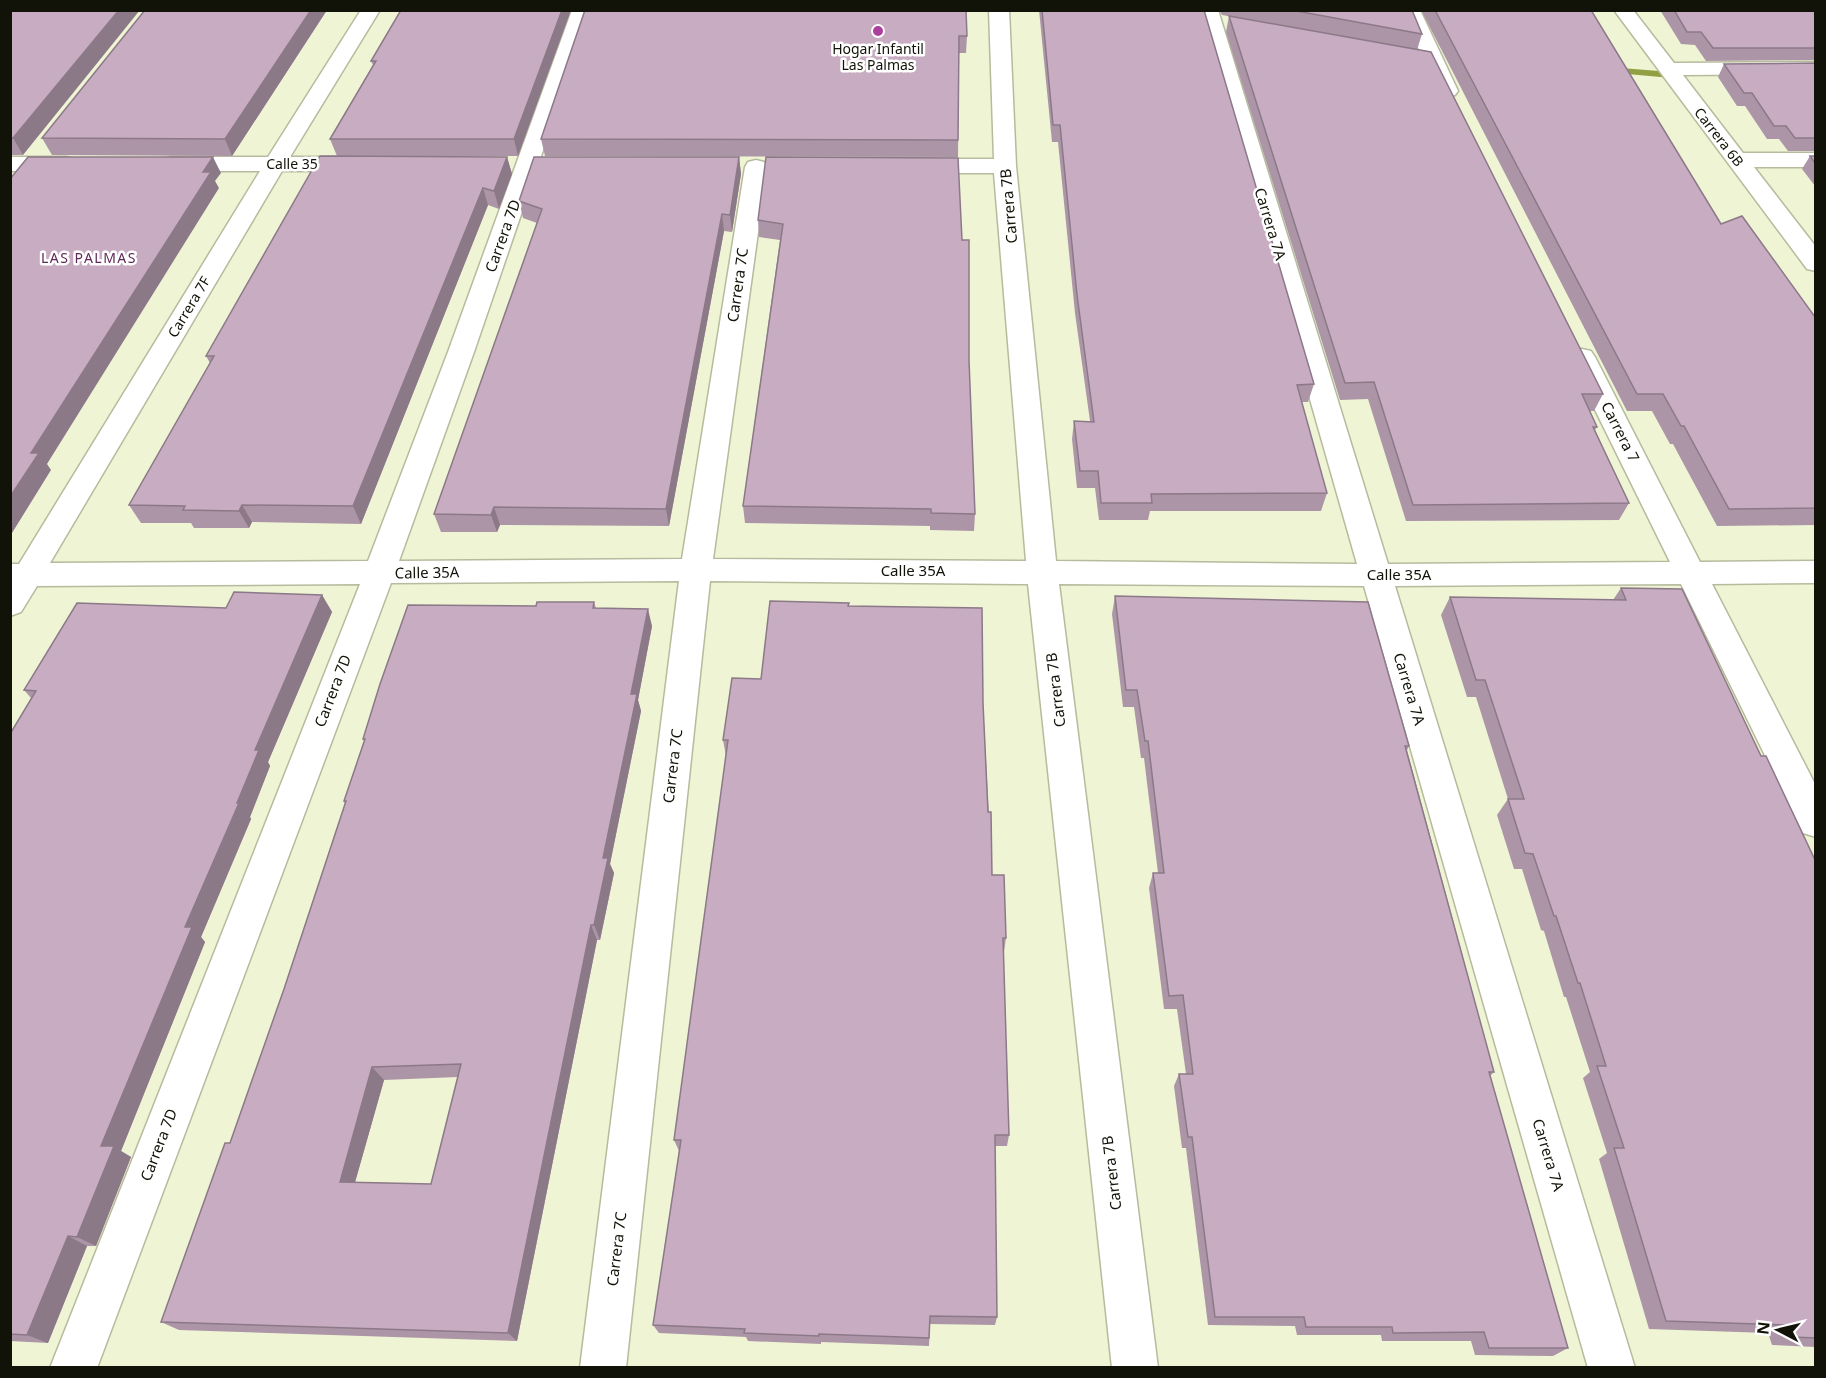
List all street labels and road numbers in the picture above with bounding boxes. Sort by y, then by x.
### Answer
street label: Carrera 6B [1690,103,1748,170]
street label: Calle 35 [266,154,318,173]
street label: Carrera 7B [995,168,1021,244]
street label: Carrera 7A [1250,185,1292,263]
street label: Carrera 7D [480,196,525,275]
street label: Carrera 7C [722,246,752,323]
street label: Carrera 7F [163,273,214,341]
street label: Carrera 7 [1597,398,1645,465]
street label: Calle 35A [881,560,946,580]
street label: Calle 35A [394,561,460,583]
street label: Calle 35A [1367,564,1432,584]
street label: Carrera 7A [1389,650,1431,728]
street label: Carrera 7D [309,651,355,730]
street label: Carrera 7B [1041,652,1070,729]
street label: Carrera 7C [658,727,687,804]
street label: Carrera 7D [135,1105,181,1184]
street label: Carrera 7A [1528,1116,1570,1194]
street label: Carrera 7B [1097,1135,1126,1212]
street label: Carrera 7C [602,1210,631,1287]

